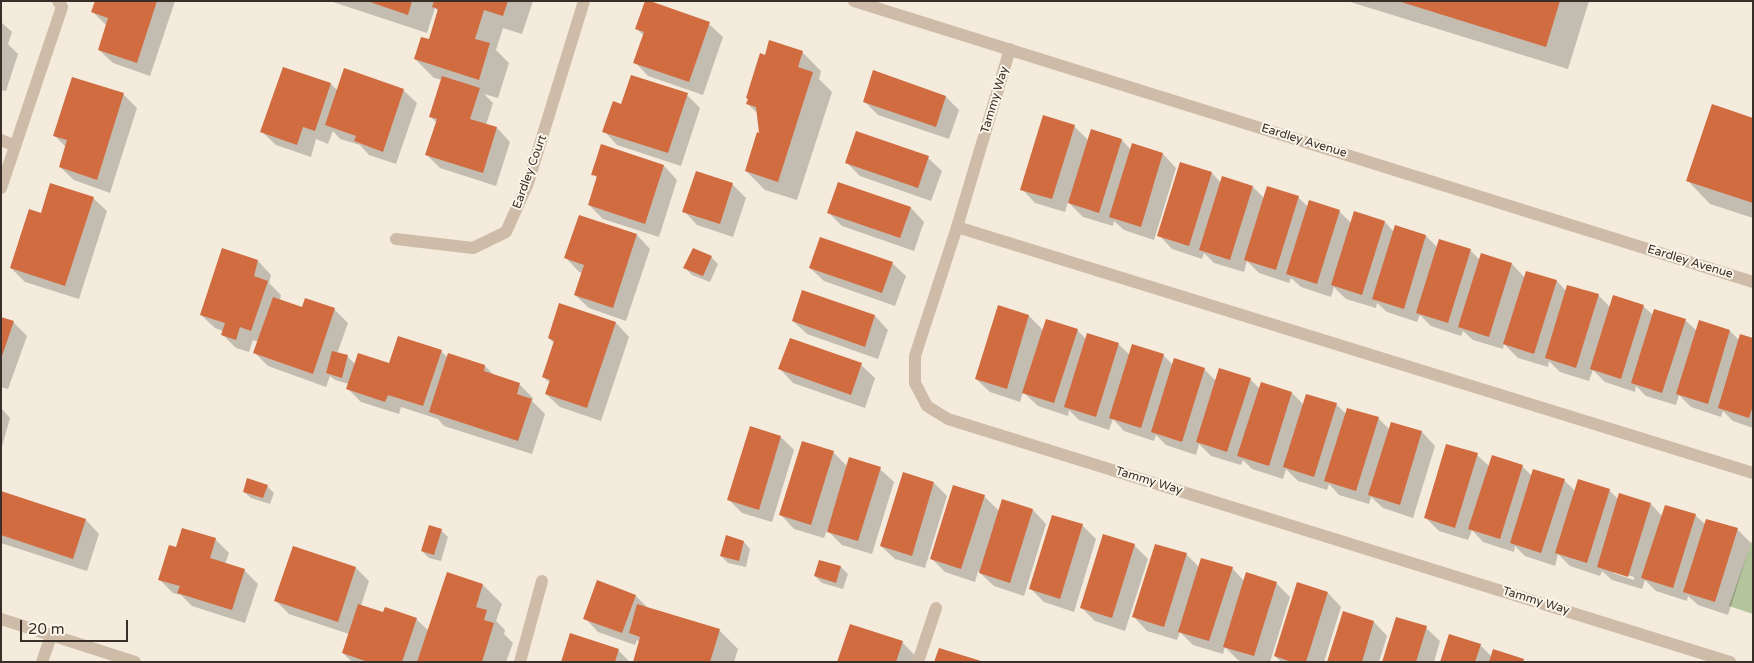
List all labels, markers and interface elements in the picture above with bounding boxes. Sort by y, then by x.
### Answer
street label: Tammy Way [978,65,1012,135]
street label: Eardley Avenue [1260,121,1348,161]
street label: Eardley Court [510,133,550,211]
street label: Eardley Avenue [1646,242,1734,282]
street label: Tammy Way [1114,464,1184,498]
street label: Tammy Way [1501,584,1571,618]
scale bar [22,610,130,642]
text: 20 m [28,620,65,638]

